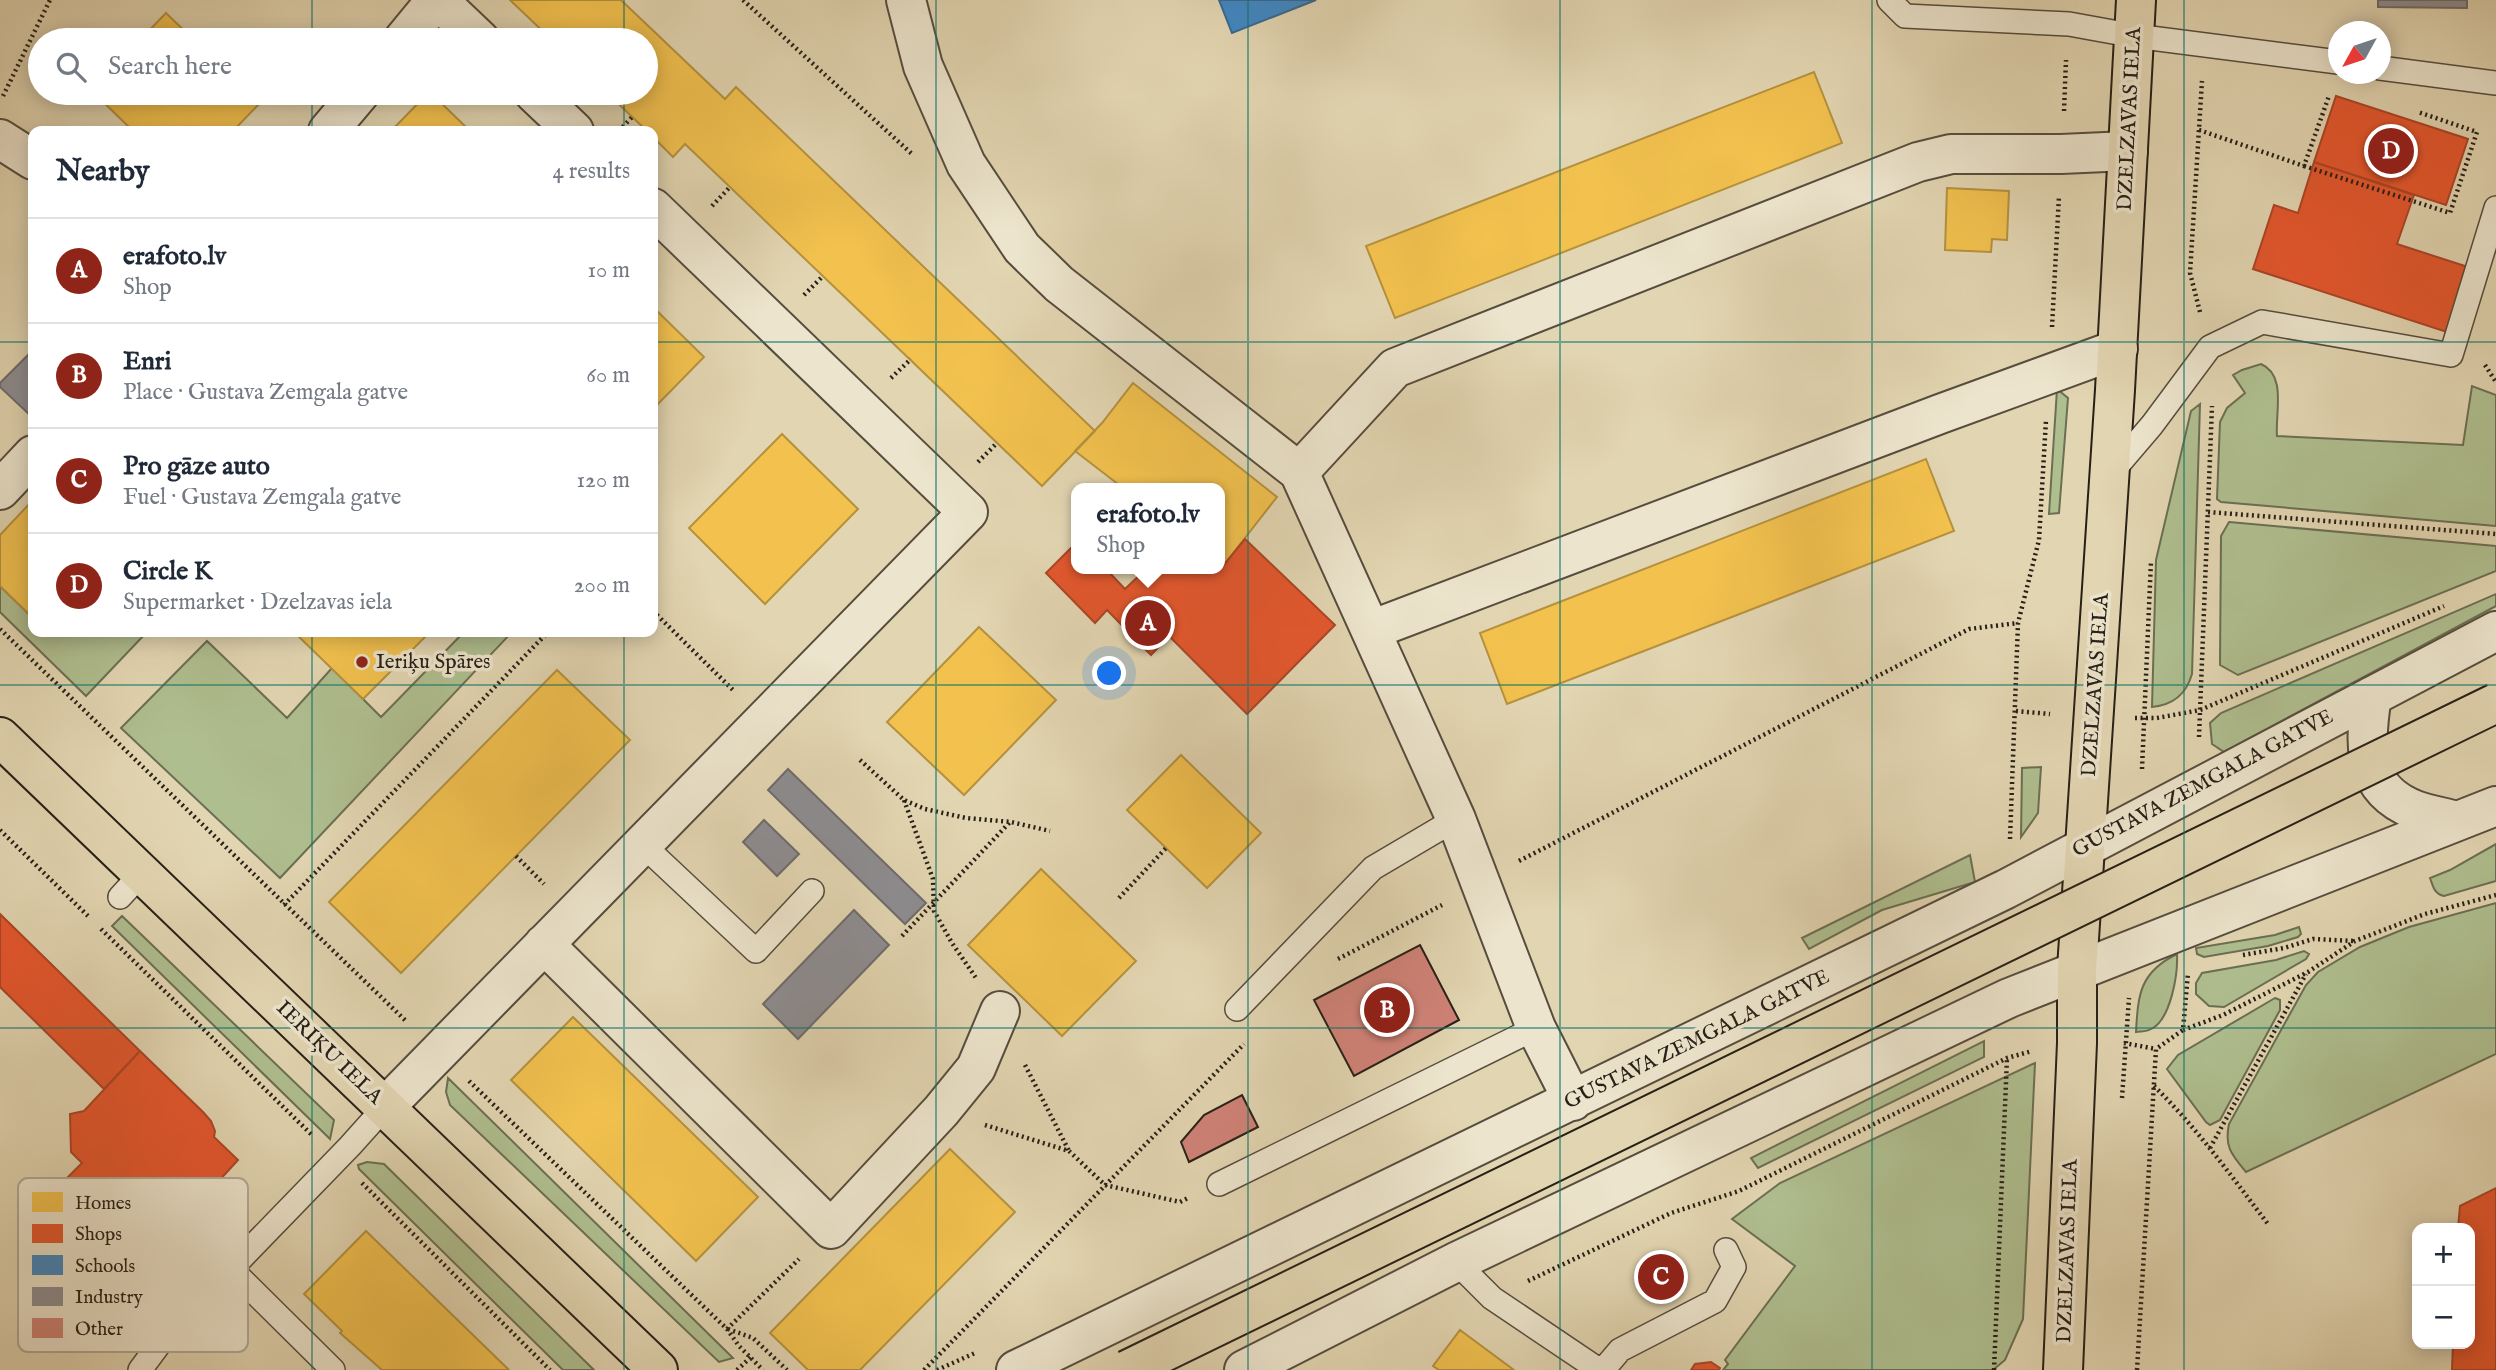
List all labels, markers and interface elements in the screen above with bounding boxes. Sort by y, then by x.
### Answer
north arrow [2328,21,2391,84]
street label: DZELZAVAS IELA [2112,26,2148,212]
search box [28,28,658,105]
icon: search [52,48,90,86]
text: Search here [108,50,232,83]
pin: D [2368,125,2414,177]
text: Nearby [56,153,149,191]
text: 4 results [552,157,630,186]
text: erafoto.lv [123,240,226,273]
text: A [71,256,87,285]
text: 10 m [587,256,630,285]
text: Shop [123,273,172,302]
text: Enri [123,345,171,378]
text: B [71,361,87,390]
text: 60 m [586,361,630,390]
text: Place · Gustava Zemgala gatve [123,378,408,407]
text: Pro gāze auto [123,450,270,483]
text: C [71,466,87,495]
text: 120 m [577,466,630,495]
text: Fuel · Gustava Zemgala gatve [123,483,401,512]
popup [1071,483,1225,574]
text: erafoto.lv [1097,498,1199,531]
text: Shop [1097,531,1145,560]
text: Circle K [123,555,213,588]
text: D [70,571,88,600]
text: 200 m [574,571,630,600]
text: Supermarket · Dzelzavas iela [123,588,392,617]
street label: DZELZAVAS IELA [2076,591,2116,778]
pin: A [1125,597,1171,649]
place label: Ieriķu Spāres [376,649,490,676]
marker: Ieriķu Spāres [354,654,370,670]
your location [1092,656,1126,690]
street label: GUSTAVA ZEMGALA GATVE [2068,704,2338,864]
street label: GUSTAVA ZEMGALA GATVE [1560,964,1834,1116]
pin: B [1364,984,1410,1036]
street label: IERIĶU IELA [270,995,389,1111]
street label: DZELZAVAS IELA [2051,1158,2085,1343]
legend [18,1178,248,1352]
text: Homes [75,1192,131,1216]
text: Shops [75,1223,122,1247]
map controls [2412,1223,2475,1349]
button: + [2412,1223,2475,1286]
pin: C [1638,1251,1684,1303]
text: Schools [75,1255,135,1279]
text: Industry [75,1286,143,1310]
button: − [2412,1286,2475,1349]
text: Other [75,1318,123,1342]

